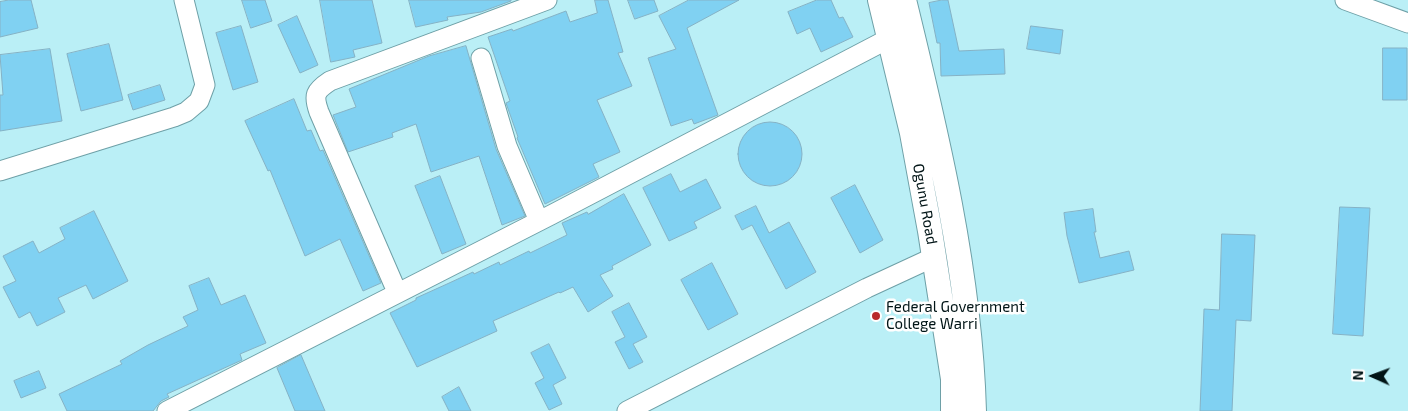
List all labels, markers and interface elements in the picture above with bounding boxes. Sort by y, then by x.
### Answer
street label: Ogunu Road [909,162,941,246]
place label: Federal Government College Warri [886,298,1025,333]
marker: Federal Government College Warri [870,310,882,322]
north arrow [1348,351,1398,401]
text: N [1349,370,1366,381]

